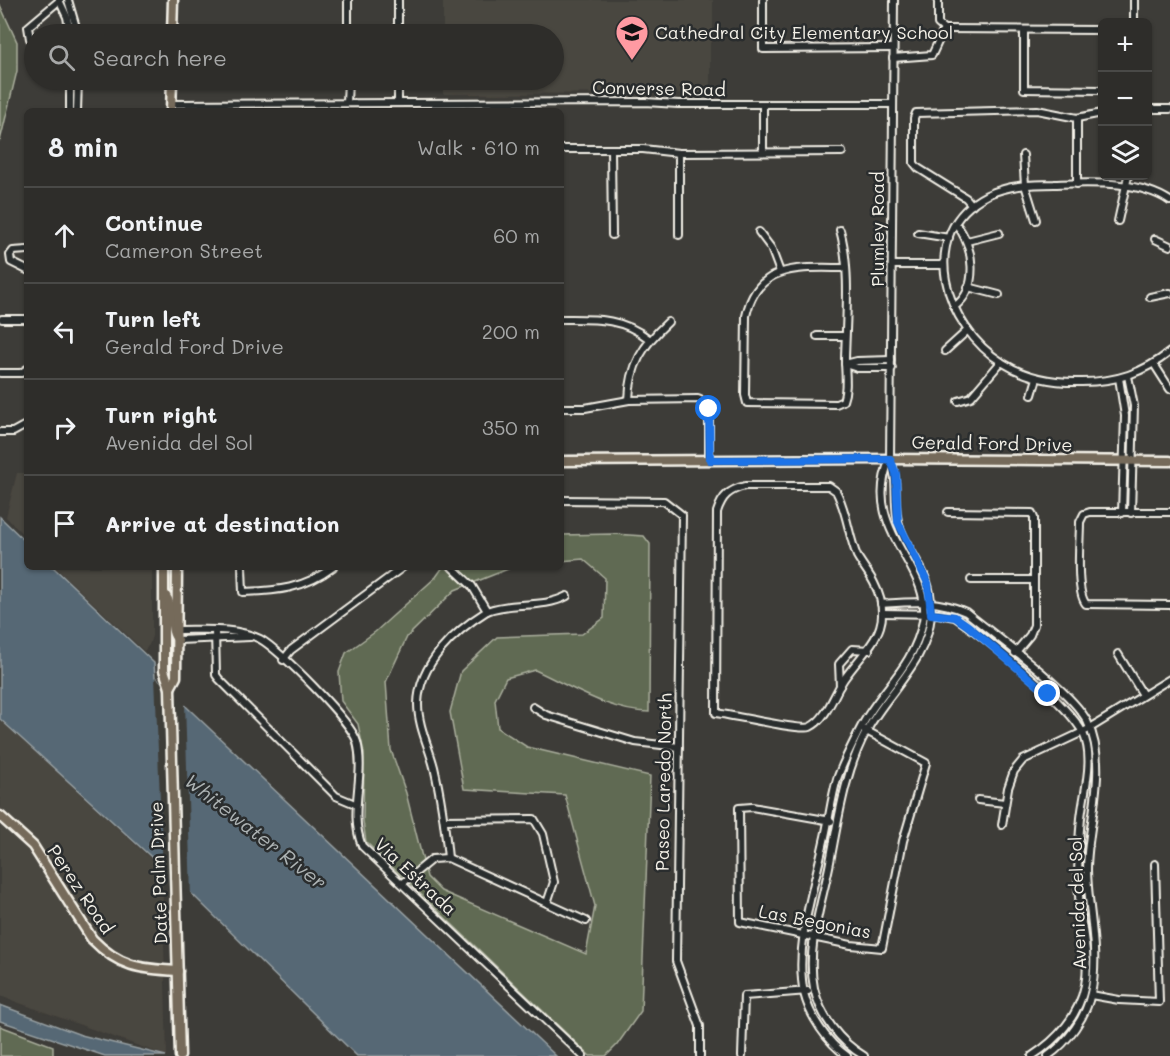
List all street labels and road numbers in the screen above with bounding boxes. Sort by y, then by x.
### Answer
street label: Converse Road [592,75,726,101]
street label: Plumley Road [865,171,889,287]
street label: Gerald Ford Drive [911,430,1073,456]
street label: Paseo Laredo North [649,693,677,871]
street label: Date Palm Drive [144,801,172,945]
street label: Via Estrada [370,832,462,920]
street label: Avenida del Sol [1063,836,1091,970]
street label: Perez Road [42,840,120,938]
street label: Las Begonias [757,898,873,944]

